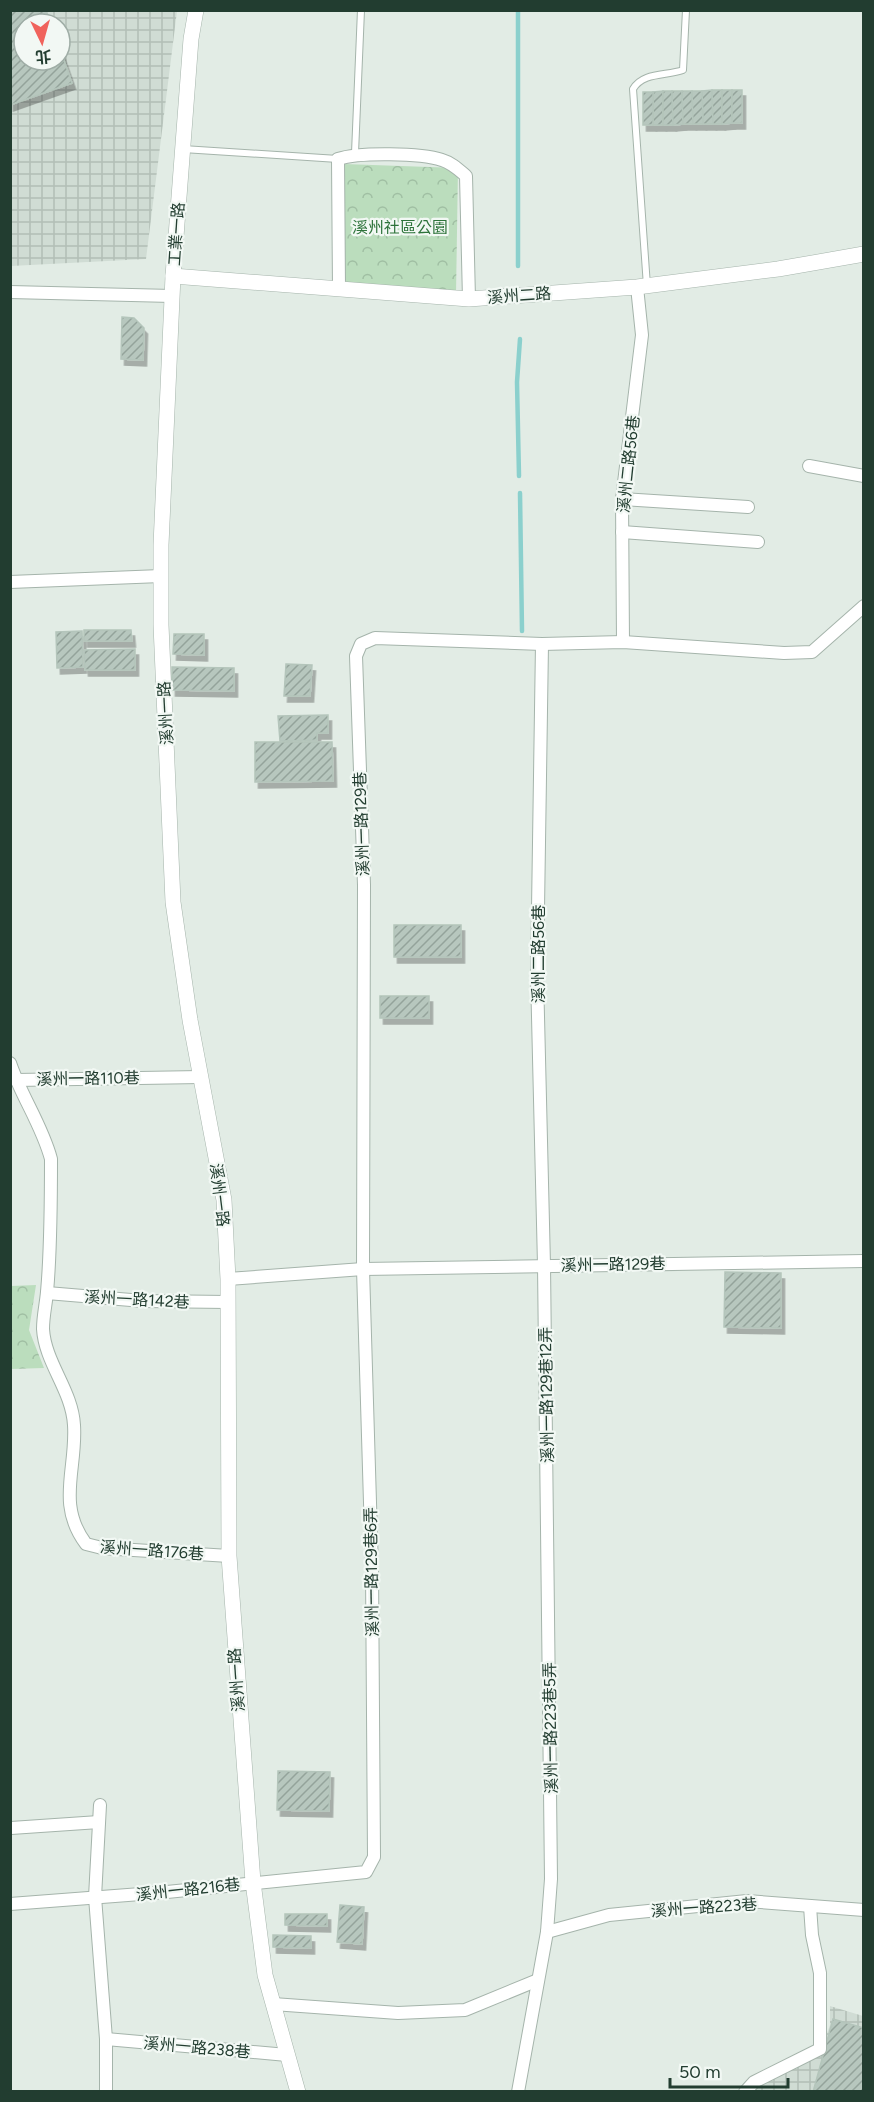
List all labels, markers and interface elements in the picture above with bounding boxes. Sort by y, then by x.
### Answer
north arrow [12,12,72,72]
text: 北 [34,46,52,67]
street label: 工業一路 [165,201,188,267]
park label: 溪州社區公園 [352,218,448,237]
street label: 溪州二路 [486,284,552,307]
street label: 溪州二路56巷 [614,414,643,514]
street label: 溪州一路 [154,681,177,745]
street label: 溪州一路129巷 [350,771,373,877]
street label: 溪州二路56巷 [529,905,548,1003]
street label: 溪州一路110巷 [36,1068,140,1089]
street label: 溪州一路 [206,1162,233,1228]
street label: 溪州一路129巷 [561,1254,665,1275]
street label: 溪州一路142巷 [84,1287,190,1312]
street label: 溪州一路129巷12弄 [536,1327,557,1463]
street label: 溪州一路129巷6弄 [361,1507,382,1637]
street label: 溪州一路176巷 [99,1537,205,1564]
street label: 溪州一路 [225,1647,248,1713]
street label: 溪州一路223巷5弄 [540,1662,561,1794]
street label: 溪州一路216巷 [135,1875,241,1904]
street label: 溪州一路223巷 [650,1894,758,1921]
street label: 溪州一路238巷 [143,2033,251,2062]
scale bar [670,2051,788,2089]
text: 50 m [679,2061,721,2083]

